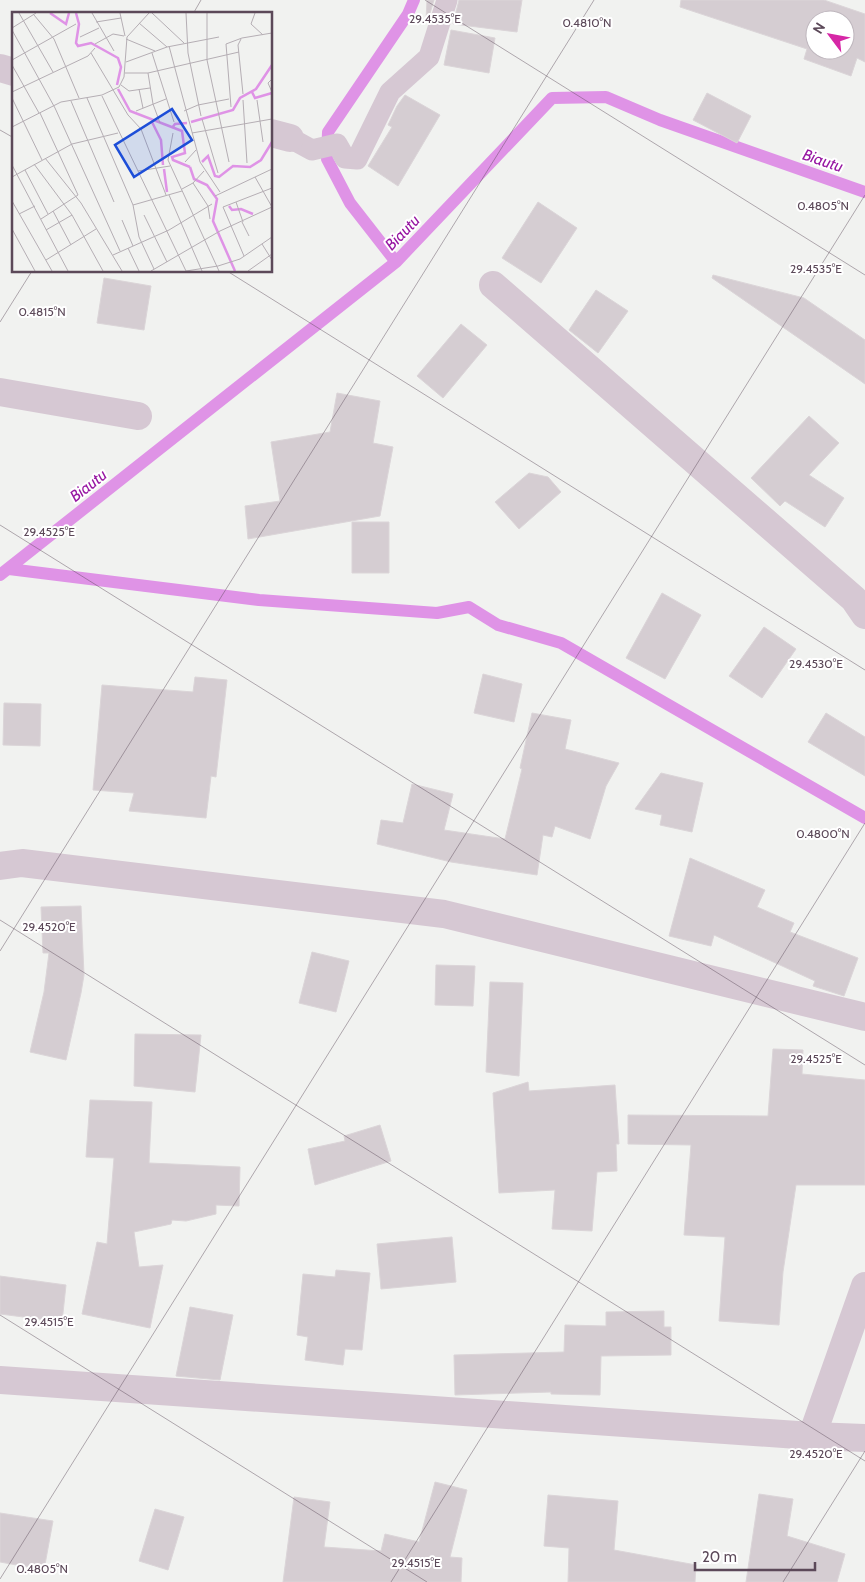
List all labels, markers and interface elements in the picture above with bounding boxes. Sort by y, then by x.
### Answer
north arrow [805,10,855,60]
text: 29.4535°E [409,11,461,26]
inset map [12,12,272,272]
text: 0.4810°N [562,15,612,30]
text: N [809,19,829,37]
water label: Biautu [800,145,846,176]
text: 0.4805°N [797,198,849,213]
water label: Biautu [381,211,424,254]
text: 29.4535°E [790,261,842,276]
text: 0.4815°N [18,304,66,319]
water label: Biautu [66,465,111,506]
text: 29.4525°E [23,524,75,539]
text: 29.4530°E [789,656,843,671]
text: 0.4800°N [796,826,850,841]
text: 29.4520°E [22,919,76,934]
text: 29.4525°E [790,1051,842,1066]
text: 29.4515°E [24,1314,74,1329]
text: 29.4520°E [789,1446,843,1461]
scale bar [695,1540,815,1572]
text: 20 m [702,1548,737,1566]
text: 29.4515°E [391,1555,441,1570]
text: 0.4805°N [16,1561,68,1576]

